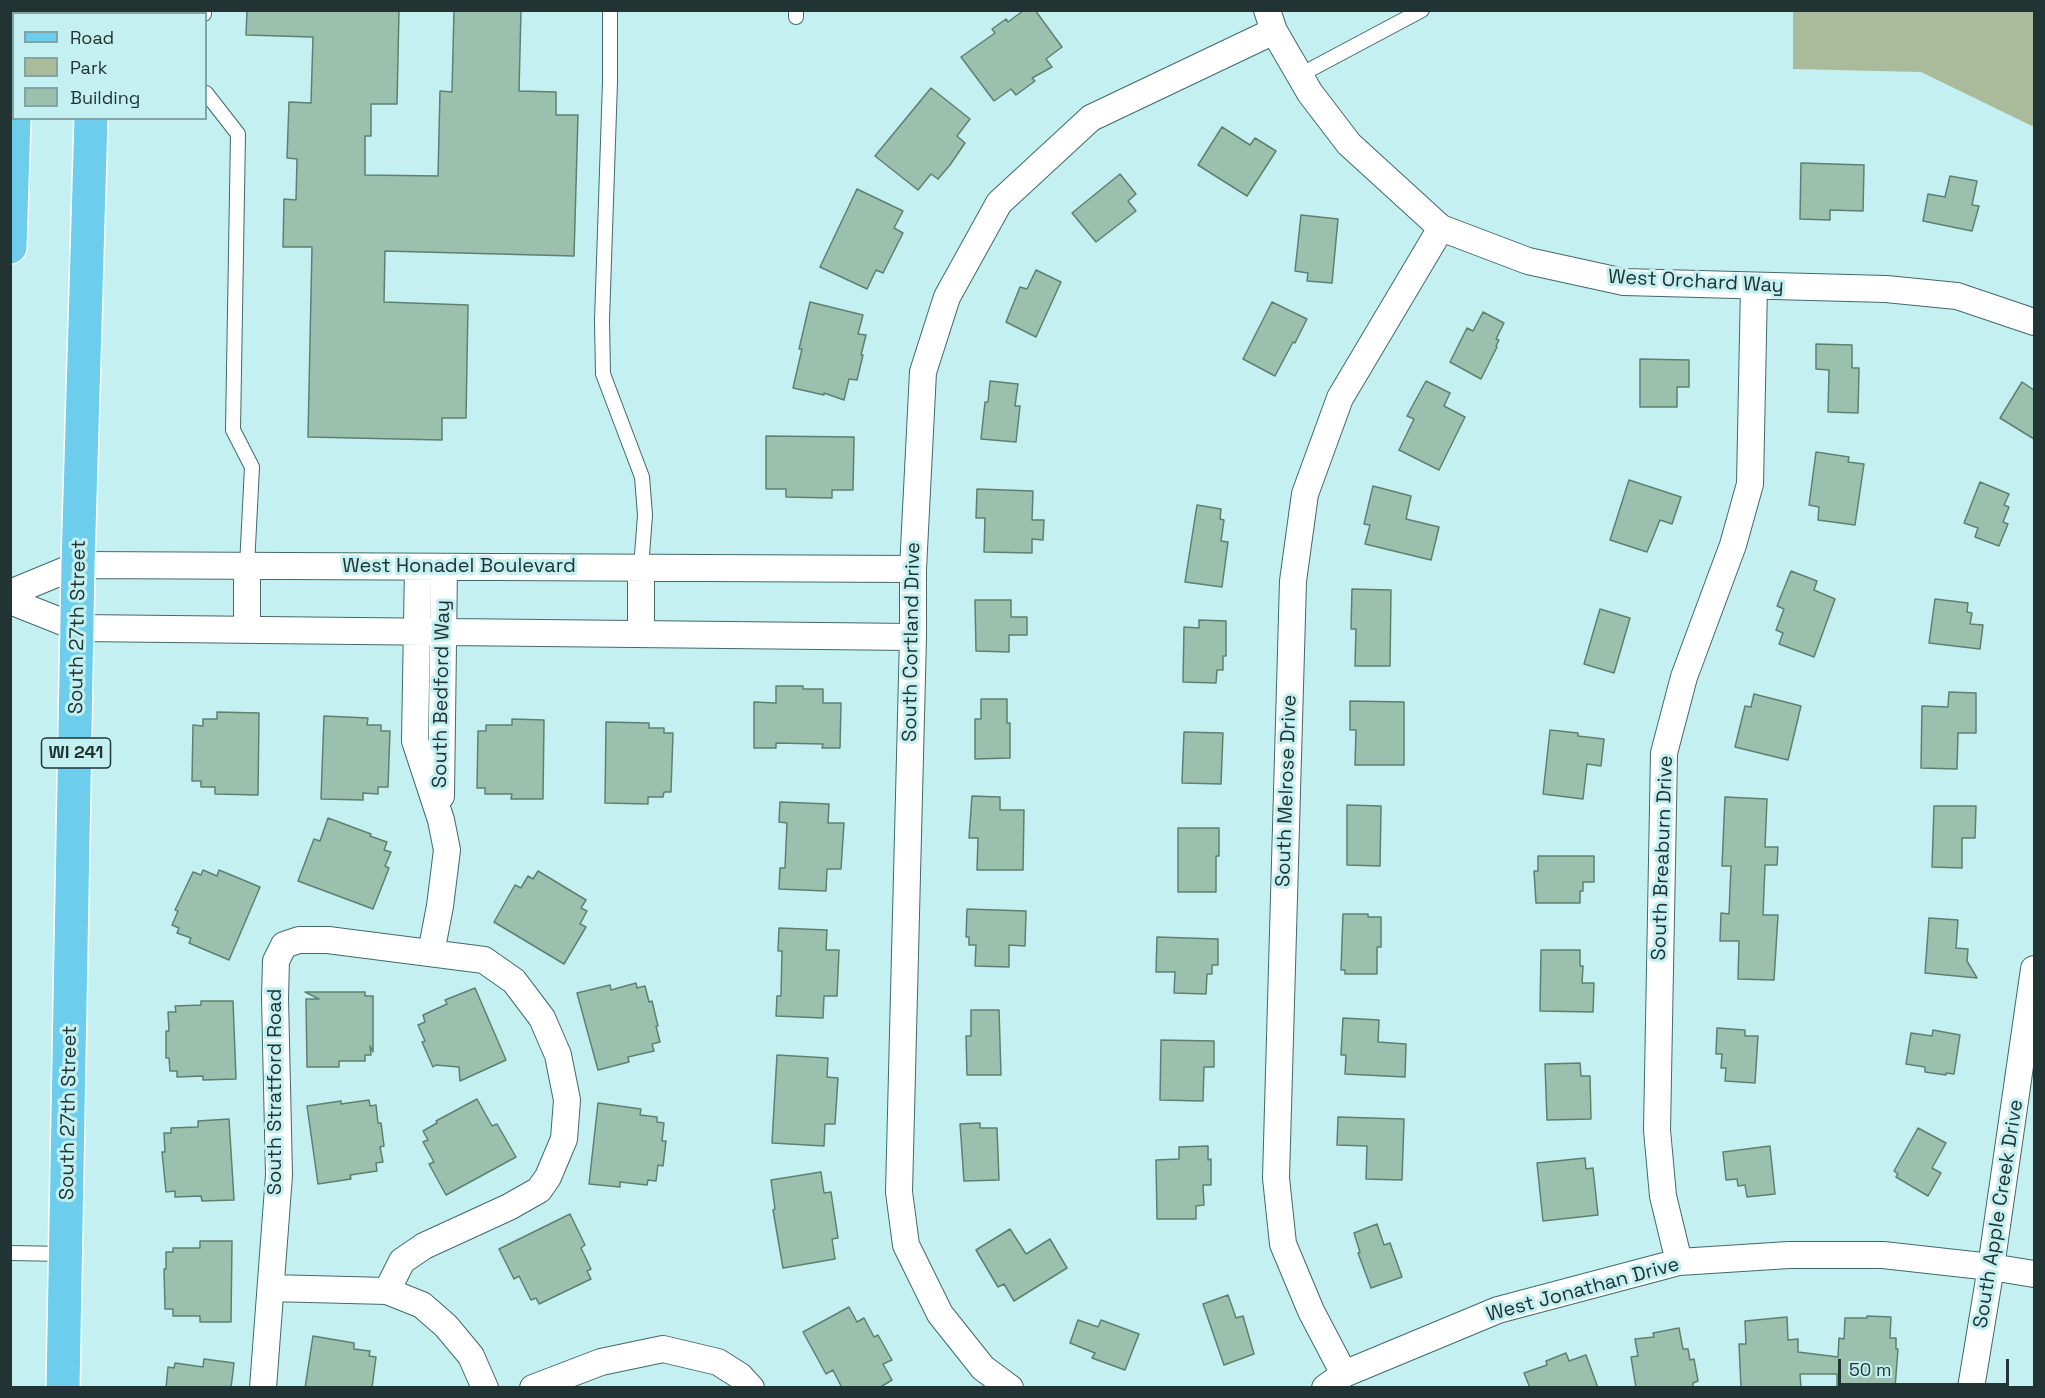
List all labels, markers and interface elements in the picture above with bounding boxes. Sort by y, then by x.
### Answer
legend [12,12,207,120]
text: Road [70,26,114,49]
text: Park [70,56,107,79]
text: Building [70,86,140,109]
street label: West Orchard Way [1608,265,1784,299]
street label: South 27th Street [64,540,92,714]
street label: South Cortland Drive [898,542,926,742]
street label: West Honadel Boulevard [342,555,576,579]
street label: South Bedford Way [428,600,456,788]
street label: South Melrose Drive [1272,694,1302,888]
road number: WI 241 [42,738,110,768]
street label: South Breaburn Drive [1647,755,1679,961]
street label: South Stratford Road [264,989,288,1195]
street label: South 27th Street [55,1026,83,1200]
street label: South Apple Creek Drive [1969,1098,2029,1330]
street label: West Jonathan Drive [1484,1253,1682,1327]
scale bar [1841,1347,2012,1385]
text: 50 m [1849,1358,1891,1381]

